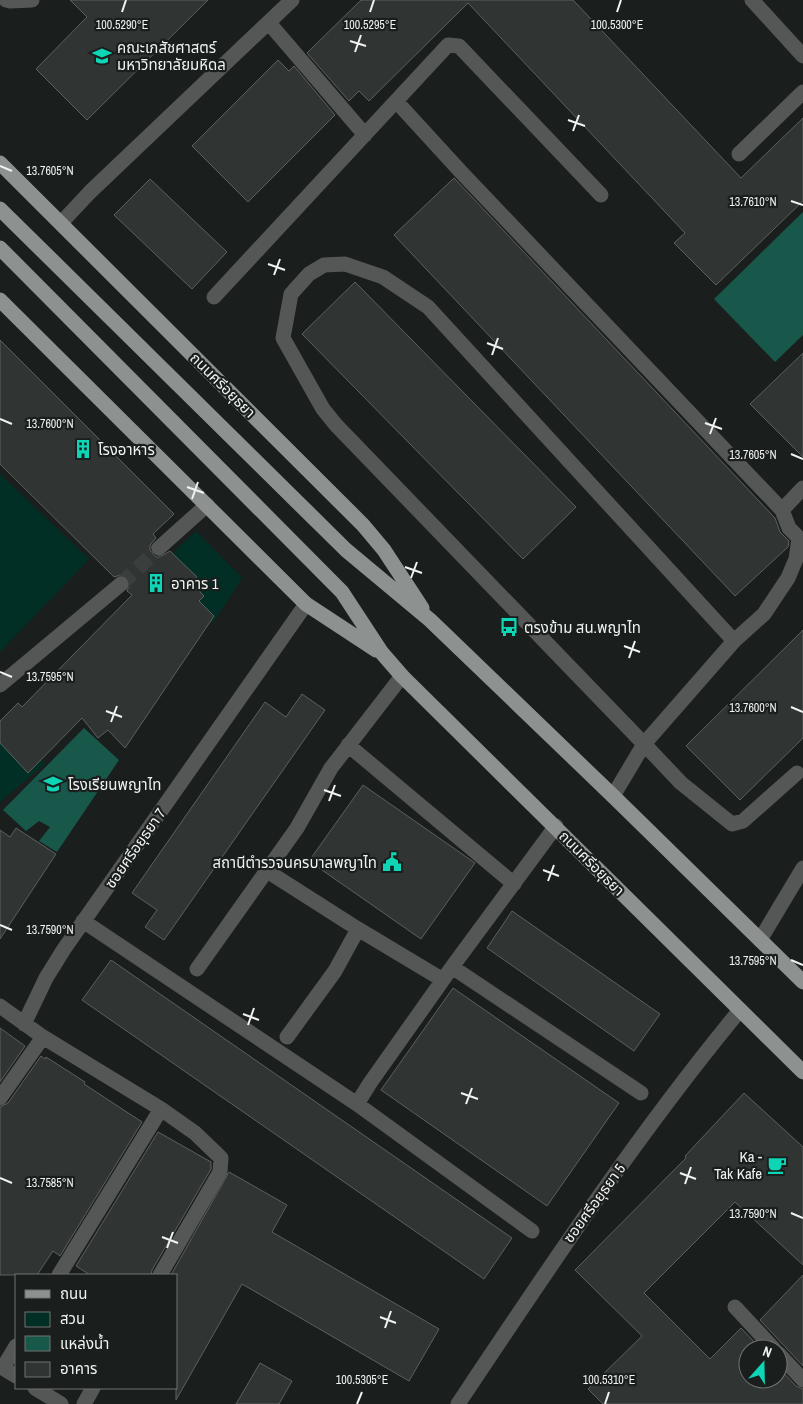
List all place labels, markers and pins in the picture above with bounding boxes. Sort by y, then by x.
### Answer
place label: คณะเภสัชศาสตร์ มหาวิทยาลัยมหิดล [117,37,226,75]
school or university icon: คณะเภสัชศาสตร์ มหาวิทยาลัยมหิดล [91,45,113,67]
building icon: โรงอาหาร [72,438,94,460]
place label: โรงอาหาร [98,439,155,460]
building icon: อาคาร 1 [145,572,167,594]
place label: อาคาร 1 [171,573,219,594]
bus stop icon: ตรงข้าม สน.พญาไท [498,616,520,638]
place label: ตรงข้าม สน.พญาไท [524,617,641,638]
school or university icon: โรงเรียนพญาไท [42,773,64,795]
place label: โรงเรียนพญาไท [68,774,161,795]
public building icon: สถานีตำรวจนครบาลพญาไท [381,851,403,873]
place label: สถานีตำรวจนครบาลพญาไท [213,852,377,873]
place label: Ka - Tak Kafe [714,1146,762,1184]
cafe icon: Ka - Tak Kafe [766,1154,788,1176]

